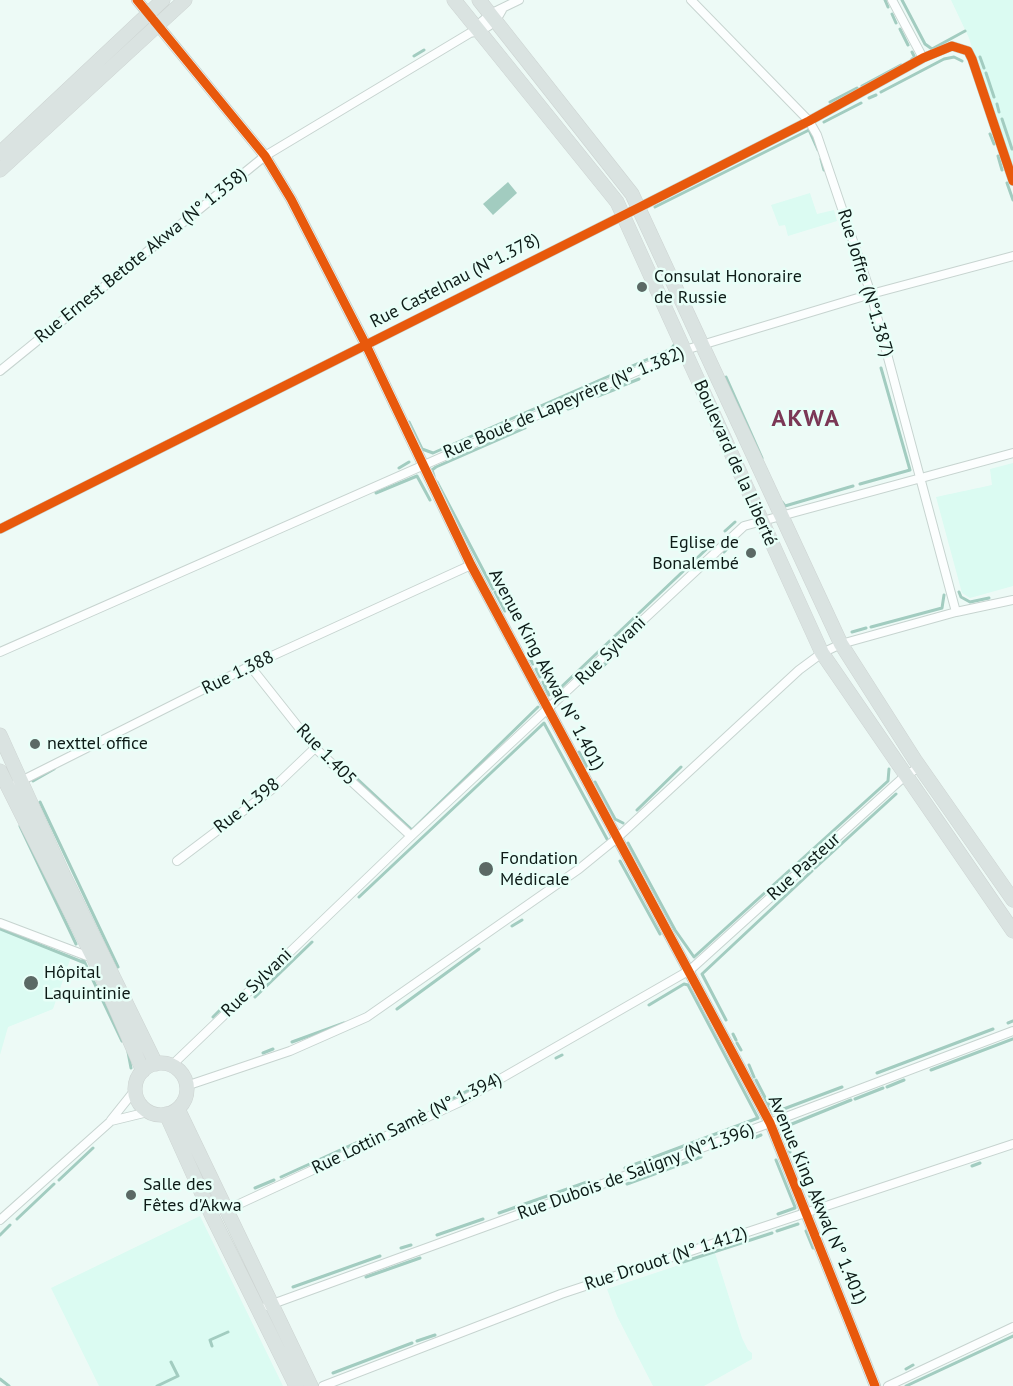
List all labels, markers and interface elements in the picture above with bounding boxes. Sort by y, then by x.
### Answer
street label: Rue Ernest Betote Akwa (N° 1.358) [31,164,251,348]
street label: Rue Joffre (N°1.387) [832,207,898,359]
street label: Rue Castelnau (N°1.378) [367,229,543,333]
place label: Consulat Honoraire de Russie [654,266,802,308]
marker: Consulat Honoraire de Russie [635,280,649,294]
street label: Rue Boué de Lapeyrère (N° 1.382) [440,342,688,464]
street label: Boulevard de la Liberté [689,377,781,549]
district label: AKWA [772,405,840,433]
place label: Eglise de Bonalembé [652,532,739,574]
marker: Eglise de Bonalembé [744,546,758,560]
street label: Avenue King Akwa( N° 1.401) [484,566,608,774]
street label: Rue Sylvani [571,612,651,690]
street label: Rue 1.388 [199,646,277,700]
street label: Rue 1.405 [291,720,361,790]
place label: nexttel office [47,733,148,755]
marker: nexttel office [28,737,42,751]
street label: Rue 1.398 [210,774,284,838]
street label: Rue Pasteur [763,829,845,905]
place label: Fondation Médicale [500,848,578,890]
marker: Fondation Médicale [477,860,495,878]
street label: Rue Sylvani [217,944,297,1022]
place label: Hôpital Laquintinie [44,962,131,1004]
marker: Hôpital Laquintinie [22,974,40,992]
street label: Rue Lottin Samè (N° 1.394) [309,1069,505,1179]
street label: Avenue King Akwa( N° 1.401) [763,1092,871,1308]
street label: Rue Dubois de Saligny (N°1.396) [515,1119,757,1225]
place label: Salle des Fêtes d'Akwa [143,1174,242,1216]
marker: Salle des Fêtes d'Akwa [124,1188,138,1202]
street label: Rue Drouot (N° 1.412) [582,1223,750,1295]

